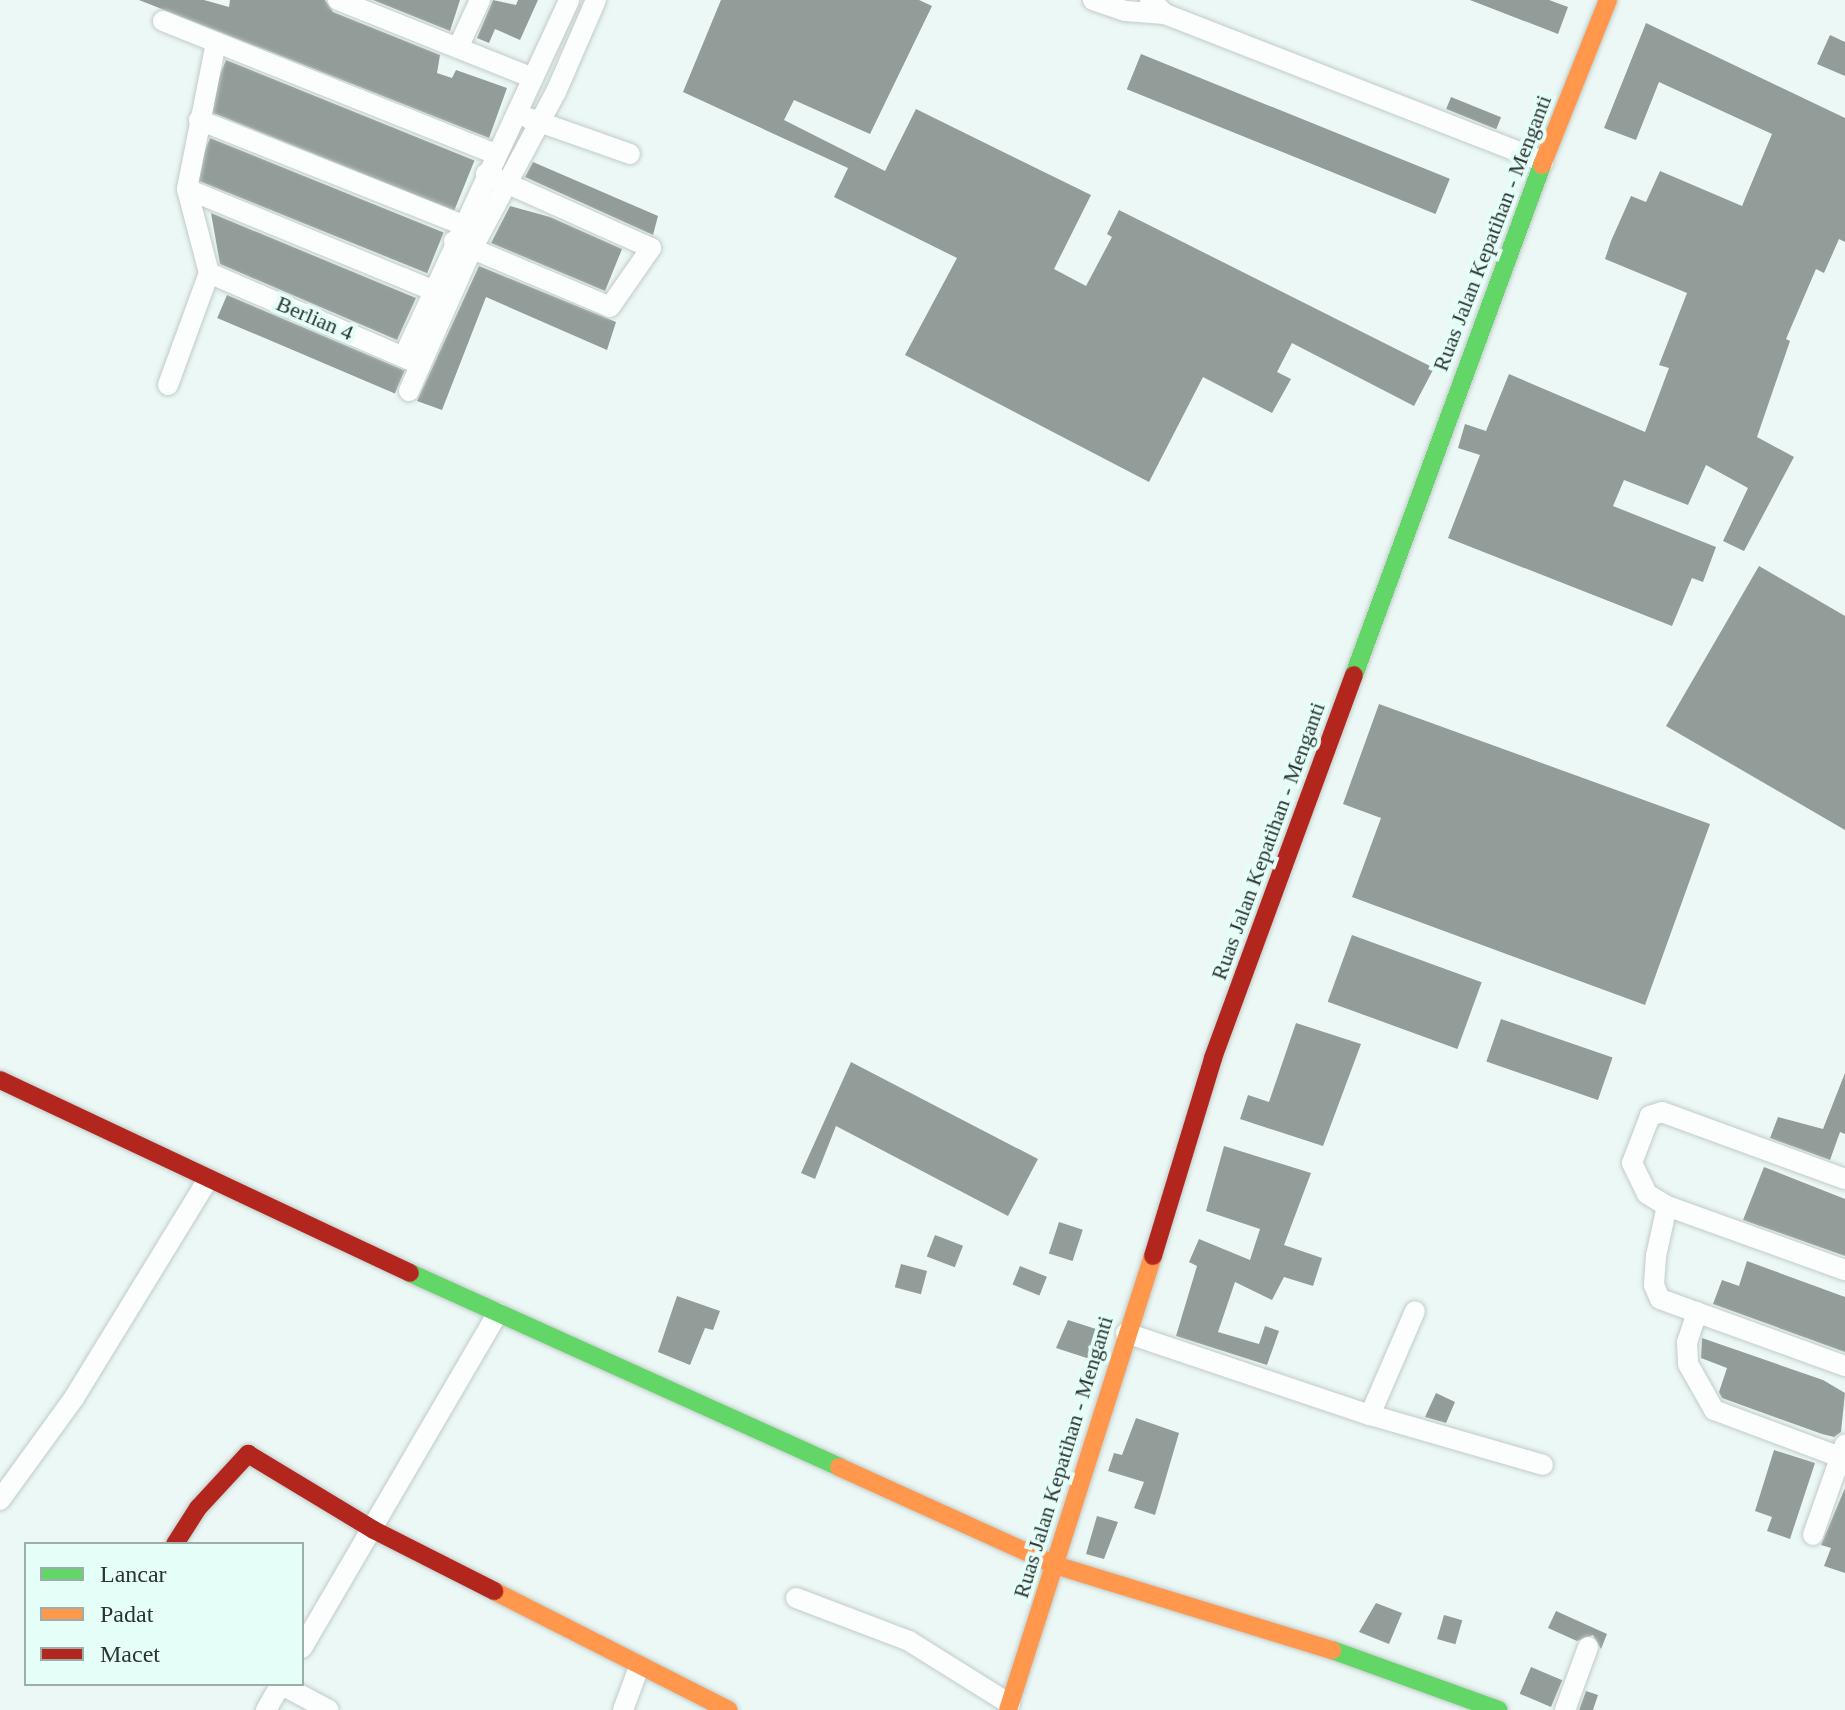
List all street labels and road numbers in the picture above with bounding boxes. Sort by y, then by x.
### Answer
street label: Ruas Jalan Kepatihan - Menganti [1427,91,1557,375]
street label: Berlian 4 [272,290,358,346]
street label: Ruas Jalan Kepatihan - Menganti [1205,699,1331,983]
street label: Ruas Jalan Kepatihan - Menganti [1008,1313,1118,1601]

